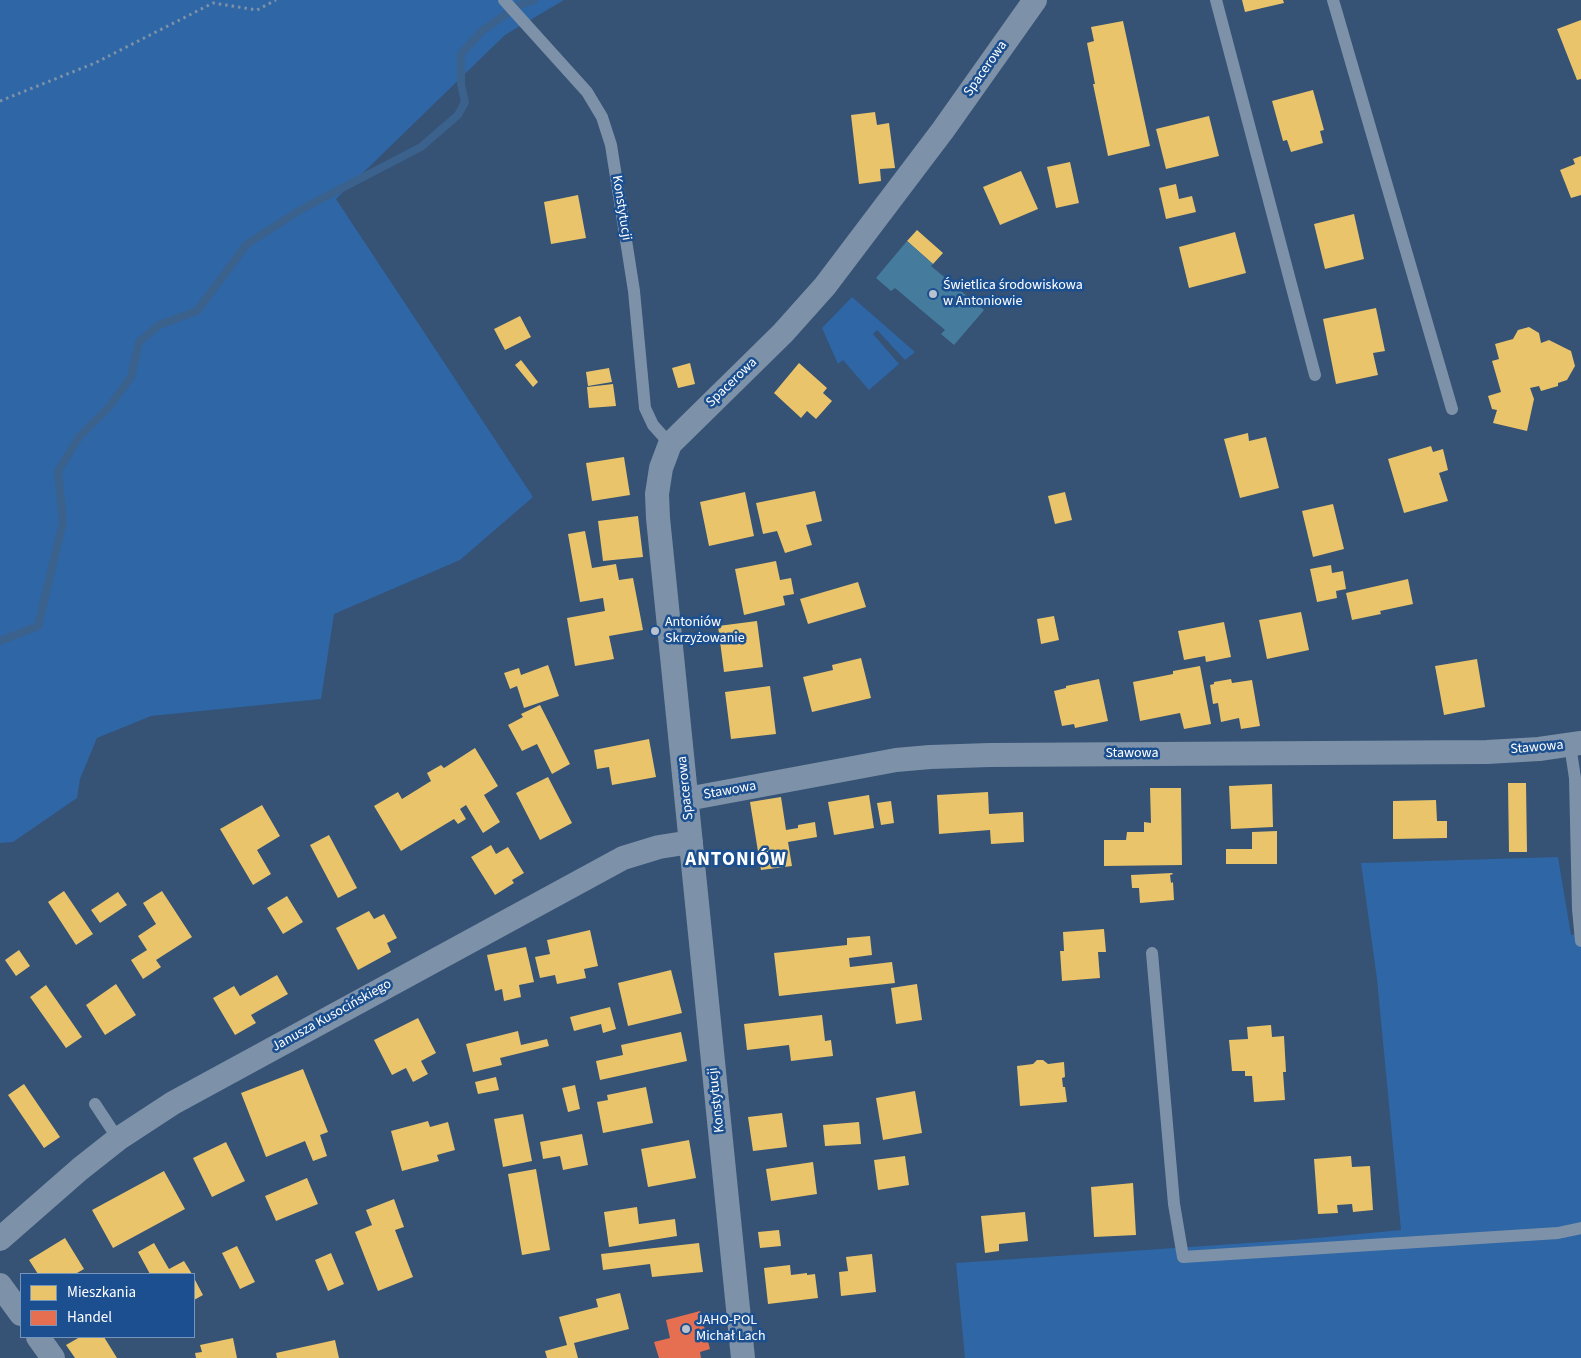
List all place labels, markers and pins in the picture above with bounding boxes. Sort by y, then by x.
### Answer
place label: Świetlica środowiskowa w Antoniowie [943,278,1083,310]
marker: Świetlica środowiskowa w Antoniowie [927,288,939,300]
place label: Antoniów Skrzyżowanie [665,615,745,648]
marker: Antoniów Skrzyżowanie [649,625,661,637]
place label: JAHO-POL Michał Lach [696,1313,766,1345]
marker: JAHO-POL Michał Lach [680,1323,692,1335]

